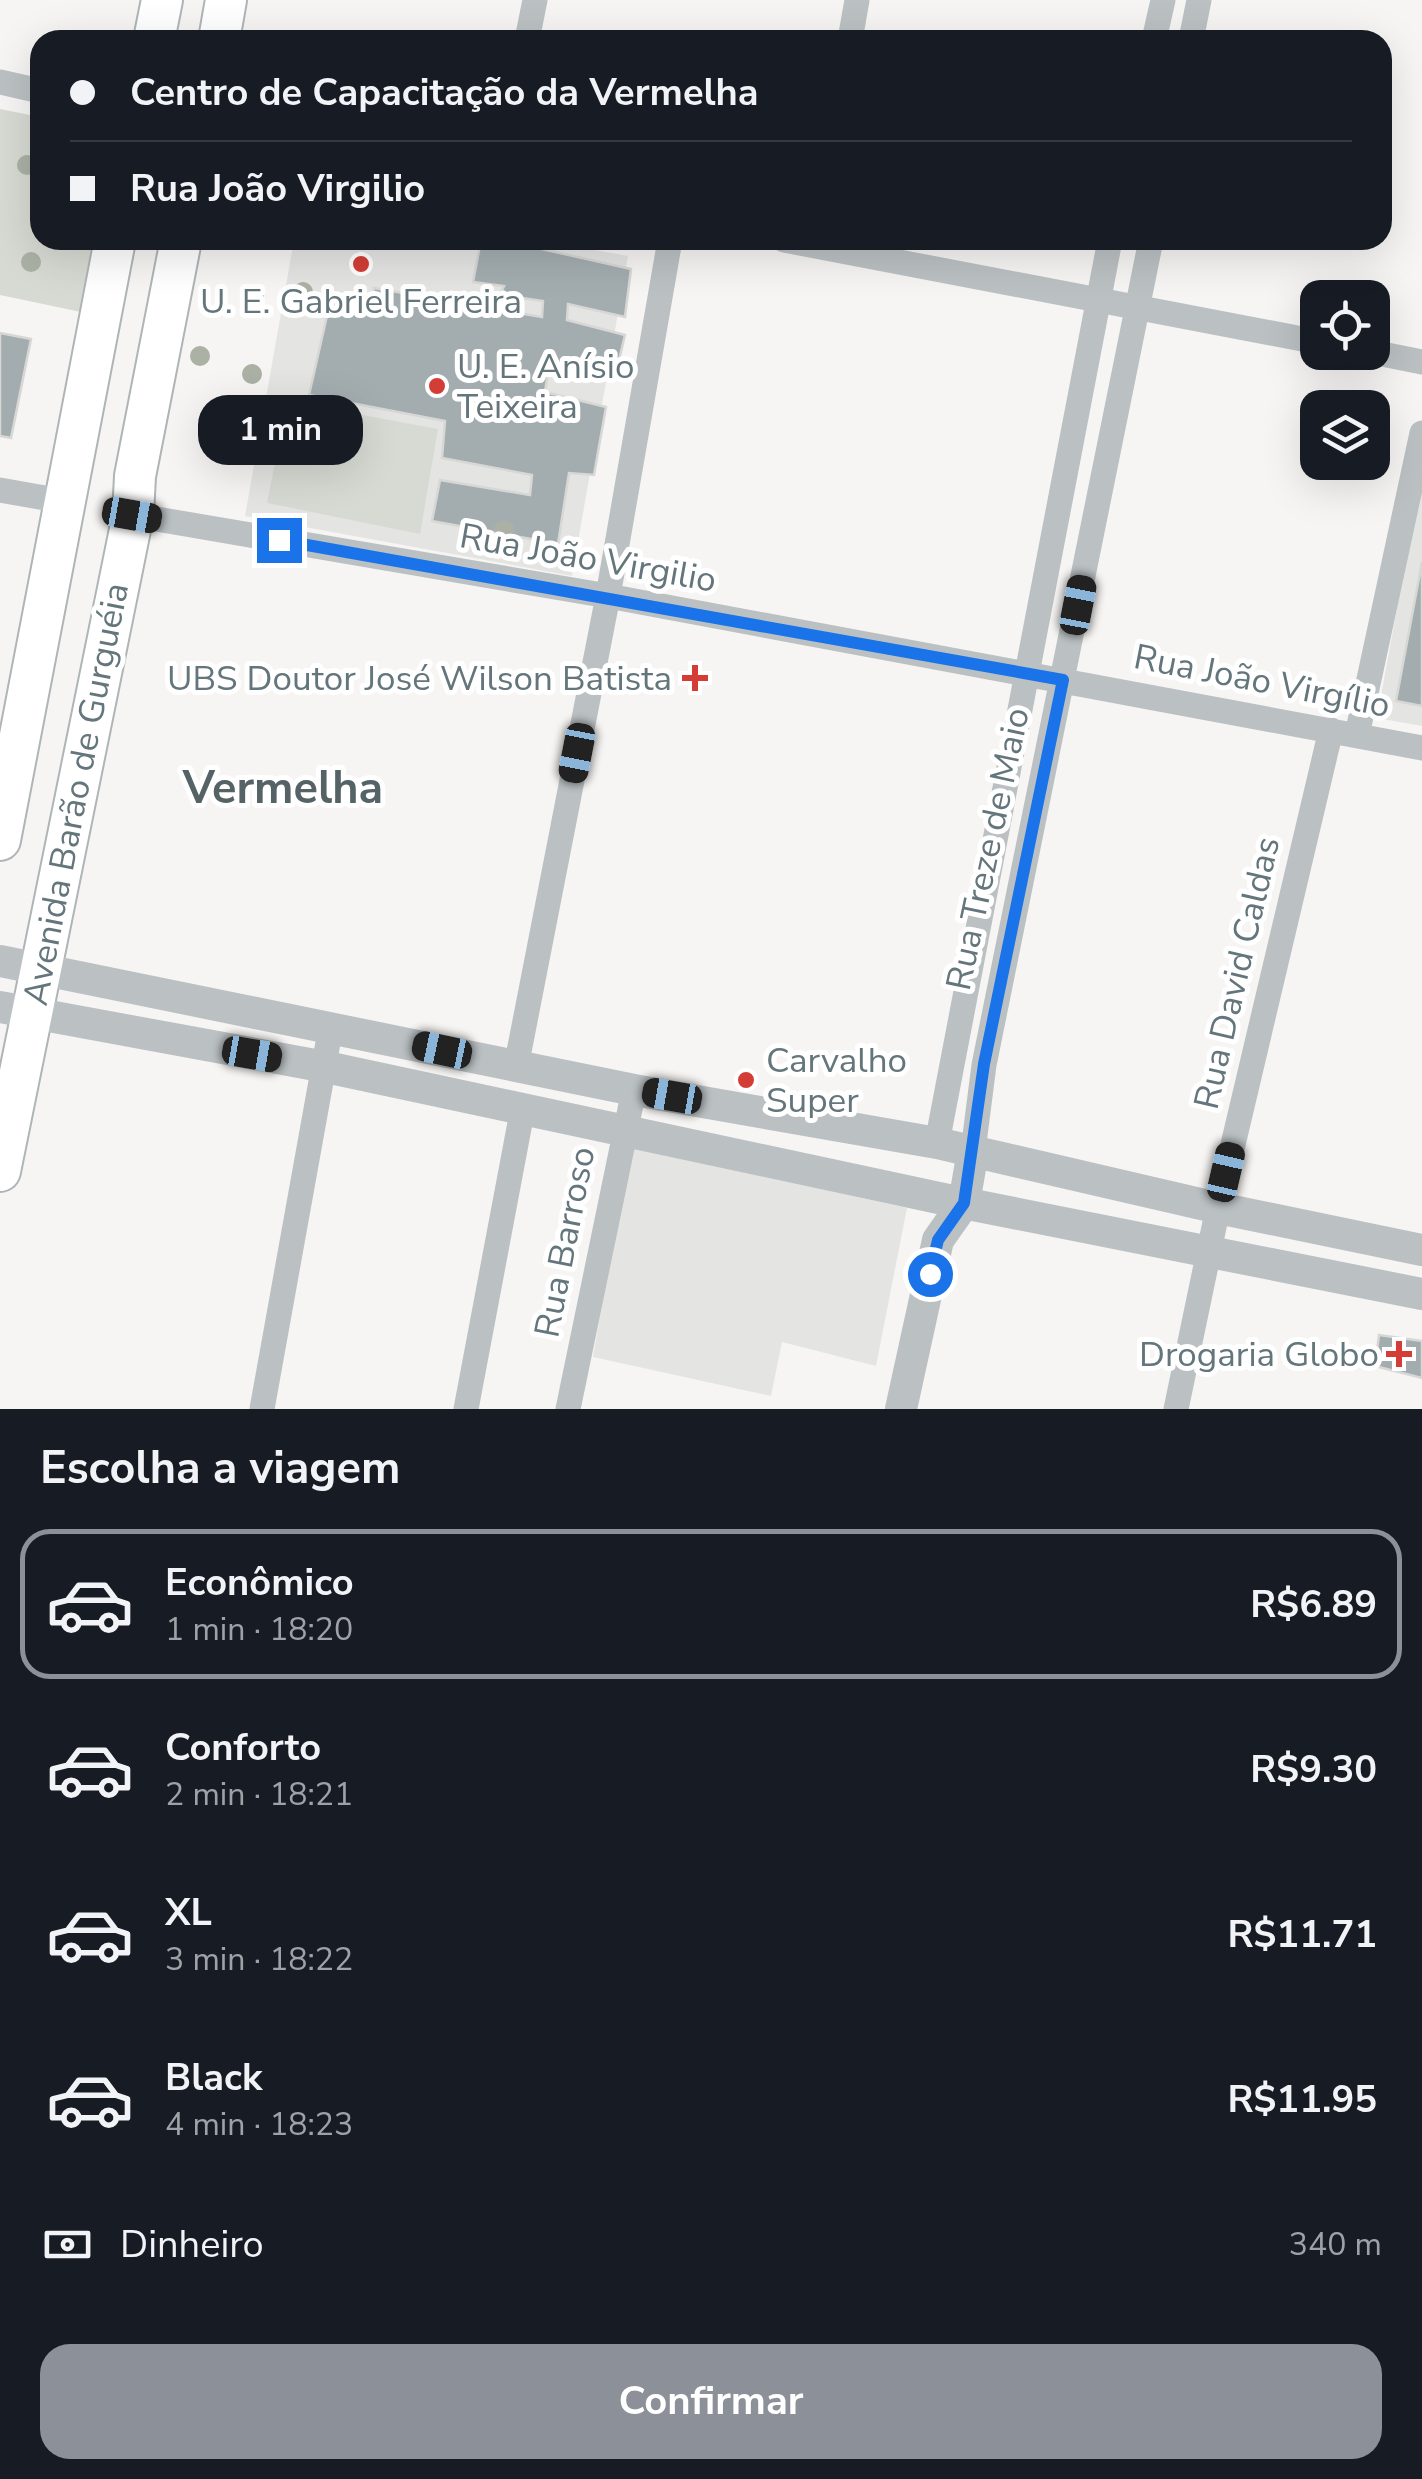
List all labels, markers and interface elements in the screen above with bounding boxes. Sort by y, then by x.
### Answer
text: Centro de Capacitação da Vermelha [130,67,759,118]
text: Rua João Virgilio [130,163,425,214]
marker: U. E. Gabriel Ferreira [350,253,372,275]
place label: U. E. Gabriel Ferreira [200,278,522,325]
map controls [1300,280,1390,480]
button: locate [1300,280,1390,370]
place label: U. E. Anísio Teixeira [457,343,634,430]
marker: U. E. Anísio Teixeira [426,375,448,397]
button: layers [1300,390,1390,480]
callout: 1 min [196,395,362,465]
text: 1 min [239,408,322,451]
car [100,495,164,535]
street label: Rua João Virgilio [456,512,720,604]
route end [257,518,302,563]
car [1058,573,1098,637]
street label: Avenida Barão de Gurguéia [12,579,140,1009]
street label: Rua João Virgílio [1130,633,1394,729]
place label: UBS Doutor José Wilson Batista [167,655,672,702]
marker: UBS Doutor José Wilson Batista [682,665,708,691]
street label: Rua Treze de Maio [935,704,1041,994]
car [557,721,597,785]
district label: Vermelha [182,758,383,819]
street label: Rua David Caldas [1183,832,1291,1114]
car [410,1029,474,1071]
car [220,1034,284,1074]
place label: Carvalho Super [766,1037,907,1124]
marker: Carvalho Super [735,1069,757,1091]
car [640,1076,704,1116]
car [1205,1139,1247,1205]
street label: Rua Barroso [523,1143,607,1341]
route start [908,1252,953,1297]
place label: Drogaria Globo [1139,1331,1379,1378]
marker: Drogaria Globo [1388,1343,1410,1365]
text: Escolha a viagem [40,1438,400,1499]
text: Econômico [165,1557,354,1608]
icon: car [45,1559,135,1649]
text: R$6.89 [1250,1579,1377,1630]
text: 1 min · 18:20 [165,1608,353,1651]
text: Conforto [165,1722,321,1773]
icon: car [45,1724,135,1814]
text: R$9.30 [1250,1744,1377,1795]
text: 2 min · 18:21 [165,1773,353,1816]
text: XL [165,1887,212,1938]
icon: car [45,1889,135,1979]
text: R$11.71 [1228,1909,1377,1960]
text: 3 min · 18:22 [165,1938,353,1981]
text: Black [165,2052,262,2103]
icon: car [45,2054,135,2144]
text: R$11.95 [1228,2074,1377,2125]
text: 4 min · 18:23 [165,2103,353,2146]
icon: cash [40,2217,95,2272]
text: Dinheiro [120,2219,264,2270]
text: 340 m [1289,2223,1382,2266]
button: Confirmar [40,2344,1382,2459]

